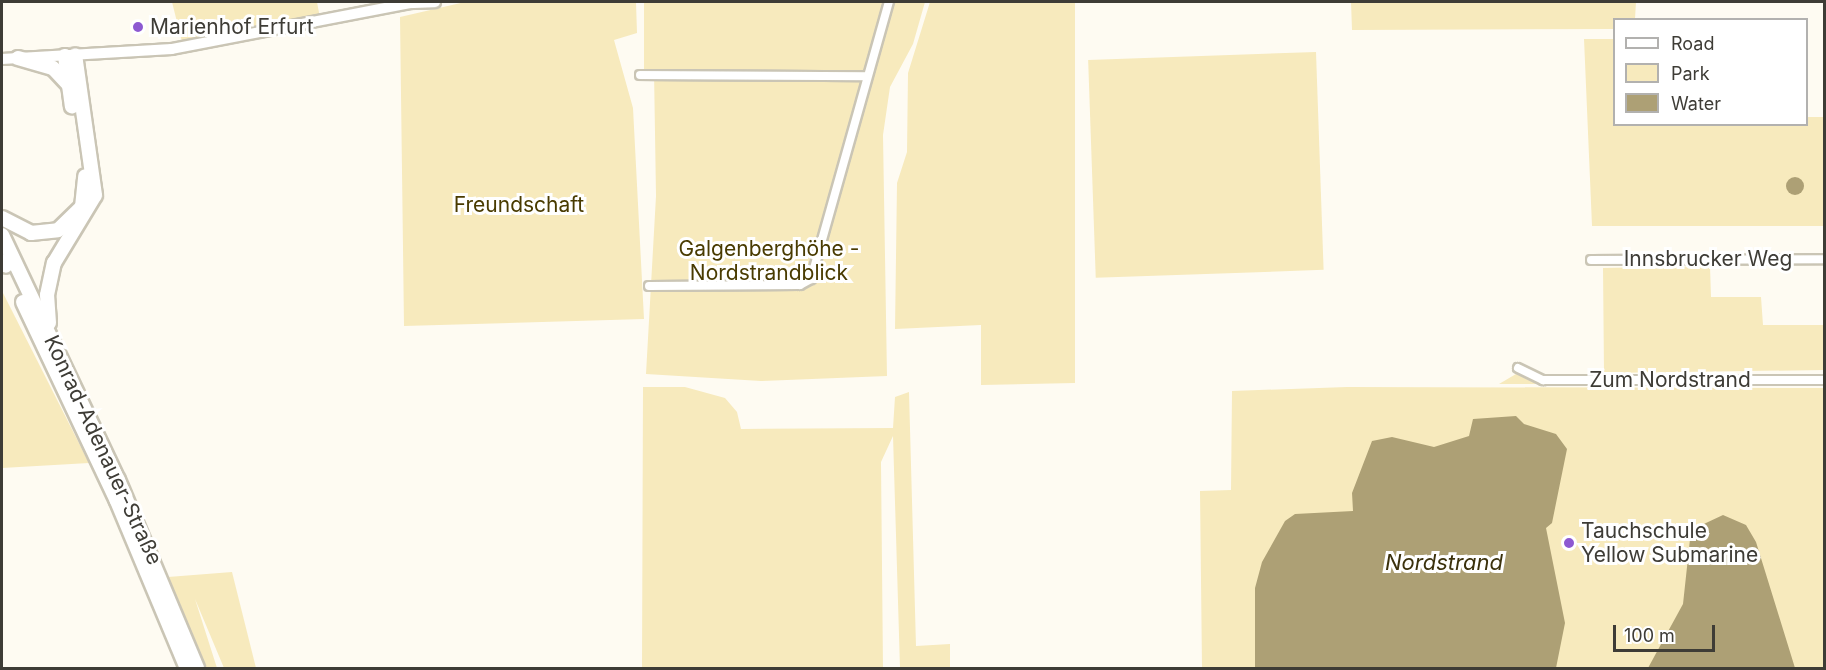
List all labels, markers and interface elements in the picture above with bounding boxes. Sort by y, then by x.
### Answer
place label: Marienhof Erfurt [150,14,314,40]
legend [1613,18,1808,126]
marker: Marienhof Erfurt [131,20,145,34]
text: Road [1671,33,1714,54]
text: Park [1671,63,1710,84]
text: Water [1671,93,1721,114]
park label: Freundschaft [454,192,584,218]
park label: Galgenberghöhe - Nordstrandblick [679,236,859,286]
street label: Innsbrucker Weg [1624,246,1792,272]
street label: Konrad-Adenauer-Straße [39,331,167,569]
street label: Zum Nordstrand [1589,367,1751,393]
place label: Tauchschule Yellow Submarine [1581,518,1758,568]
marker: Tauchschule Yellow Submarine [1562,536,1576,550]
water label: Nordstrand [1385,550,1503,576]
scale bar [1616,613,1718,651]
text: 100 m [1624,625,1675,646]

